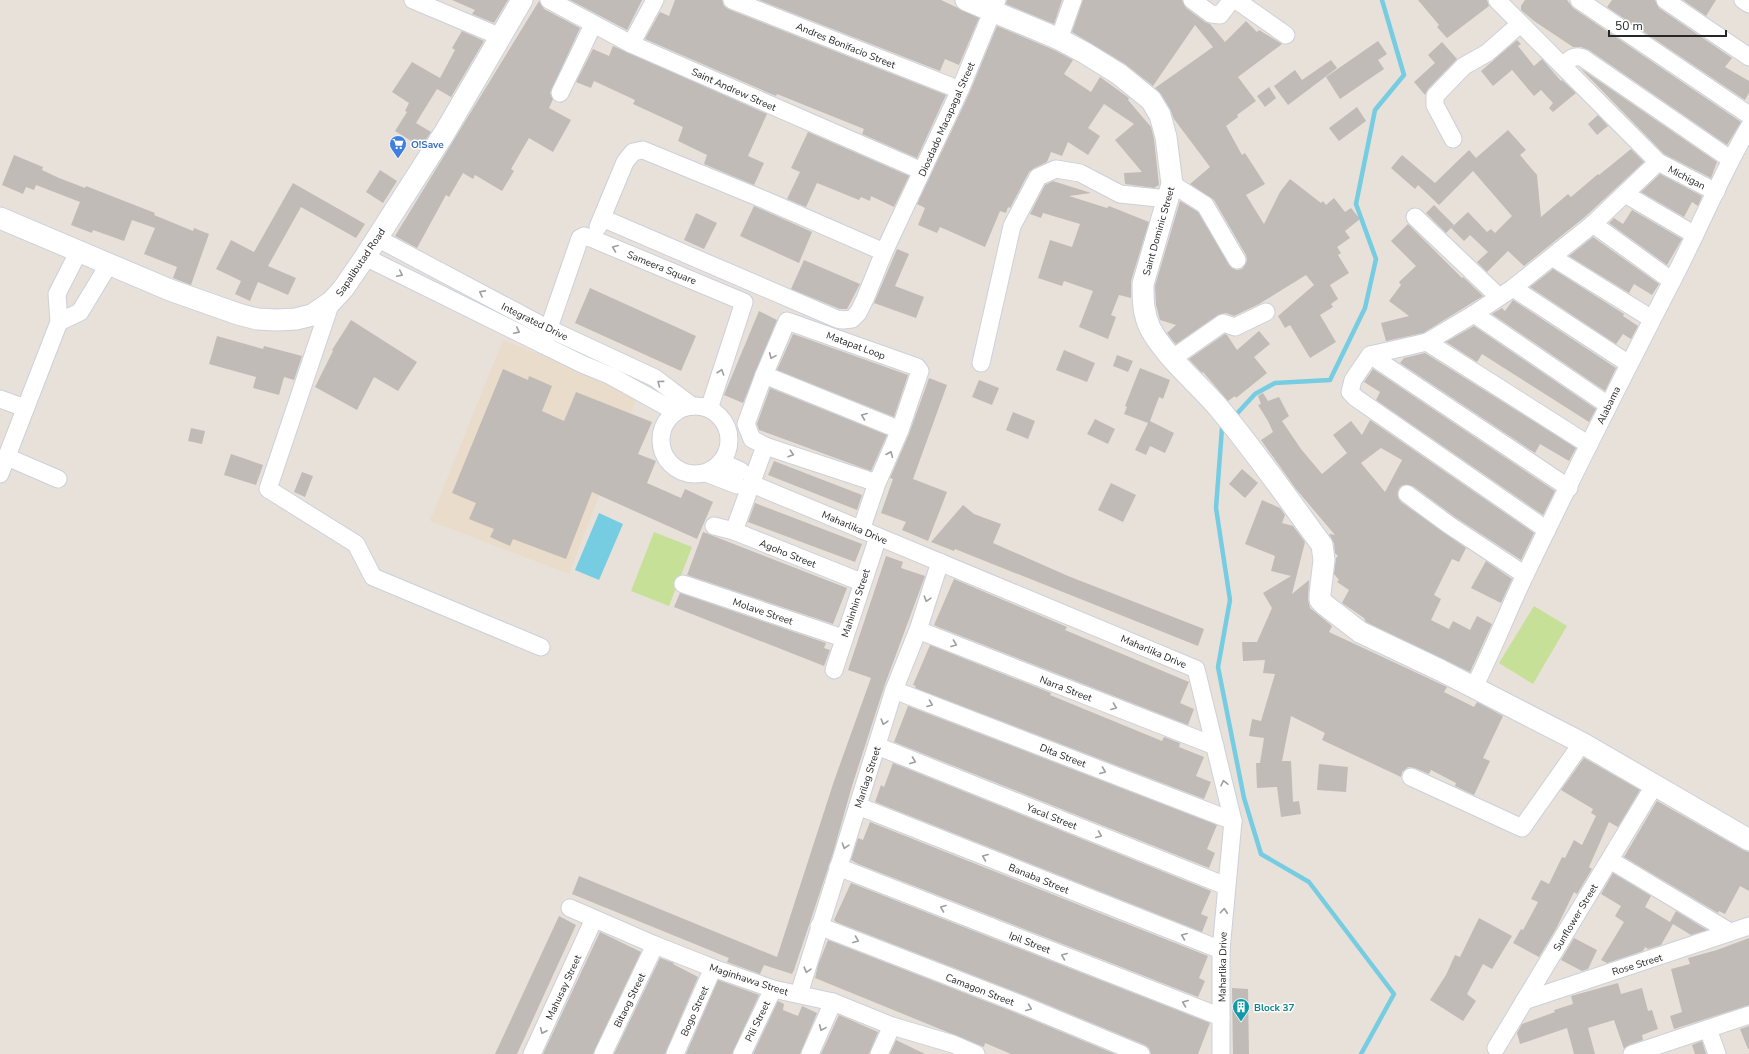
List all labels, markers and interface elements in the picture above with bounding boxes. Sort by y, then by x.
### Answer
scale bar [1609,12,1726,38]
text: 50 m [1615,18,1643,34]
street label: Andres Bonifacio Street [794,20,898,73]
street label: Diosdado Macapagal Street [915,59,979,179]
street label: Saint Andrew Street [689,65,779,115]
supermarket icon: O!Save [388,134,408,159]
place label: O!Save [411,138,444,152]
street label: Michigan [1665,162,1708,193]
street label: Saint Dominic Street [1140,185,1178,277]
street label: Sapalibutad Road [333,225,389,300]
one-way arrow [611,244,618,252]
street label: Sameera Square [625,248,698,288]
one-way arrow [396,269,403,277]
one-way arrow [478,291,486,298]
street label: Integrated Drive [499,300,570,344]
one-way arrow [512,326,520,333]
street label: Matapat Loop [824,329,887,363]
one-way arrow [769,352,777,360]
one-way arrow [717,368,725,375]
one-way arrow [658,380,665,387]
street label: Alabama [1594,384,1624,427]
one-way arrow [860,412,867,420]
one-way arrow [787,450,794,458]
one-way arrow [885,451,893,458]
street label: Maharlika Drive [820,508,890,548]
street label: Agoho Street [757,536,818,572]
street label: Mahinhin Street [838,567,874,639]
street label: Molave Street [731,595,795,629]
one-way arrow [924,595,932,602]
street label: Maharlika Drive [1119,632,1189,672]
one-way arrow [950,639,957,647]
street label: Narra Street [1037,673,1094,705]
one-way arrow [926,699,933,707]
one-way arrow [1110,702,1117,710]
one-way arrow [880,718,889,725]
street label: Dita Street [1038,741,1088,771]
street label: Marilag Street [851,744,885,810]
one-way arrow [910,756,917,764]
one-way arrow [1100,766,1107,774]
one-way arrow [1220,780,1229,787]
street label: Yacal Street [1023,800,1079,834]
one-way arrow [1094,830,1102,838]
one-way arrow [841,842,850,849]
one-way arrow [982,853,989,861]
street label: Banaba Street [1006,860,1071,898]
street label: Sunflower Street [1550,881,1602,954]
one-way arrow [939,905,946,913]
one-way arrow [1219,908,1228,914]
street label: Ipil Street [1007,929,1053,957]
one-way arrow [1181,932,1188,940]
street label: Maharlika Drive [1215,932,1231,1002]
one-way arrow [852,936,859,944]
street label: Rose Street [1610,950,1665,979]
street label: Mahusay Street [543,952,585,1022]
one-way arrow [1060,952,1067,960]
street label: Maginhawa Street [707,961,790,999]
one-way arrow [803,966,812,973]
street label: Bitaog Street [611,970,649,1030]
street label: Camagon Street [943,970,1017,1010]
street label: Bogo Street [678,984,712,1039]
building icon: Block 37 [1231,997,1251,1022]
street label: Pili Street [742,998,774,1044]
one-way arrow [1181,1000,1188,1008]
place label: Block 37 [1254,1001,1295,1015]
one-way arrow [1024,1003,1032,1011]
one-way arrow [819,1024,827,1031]
one-way arrow [540,1027,548,1034]

